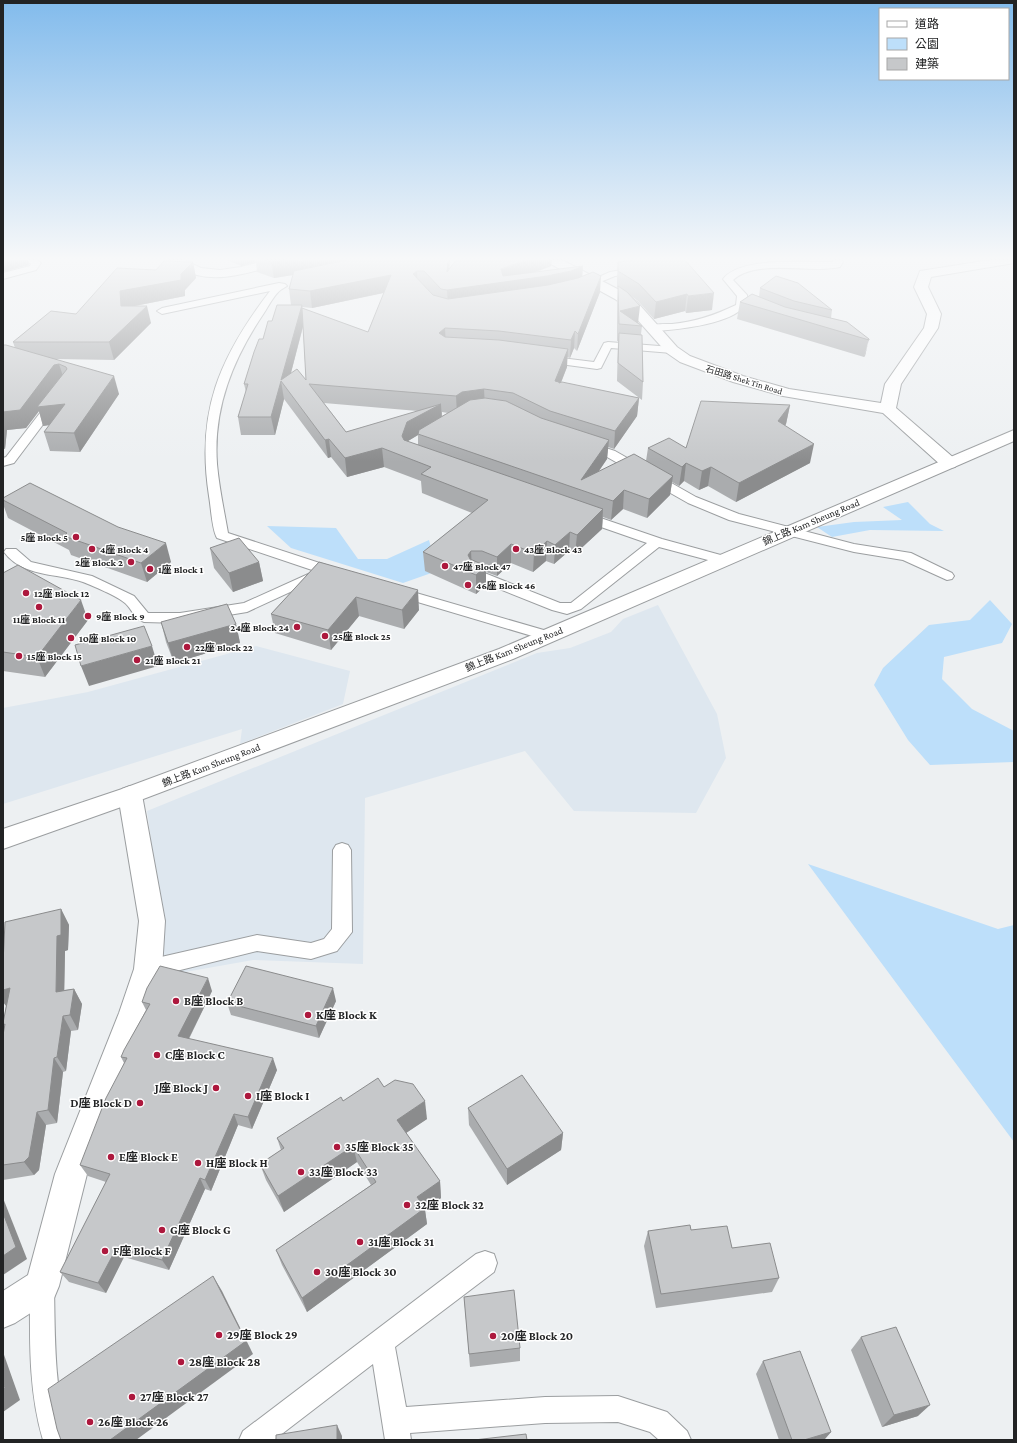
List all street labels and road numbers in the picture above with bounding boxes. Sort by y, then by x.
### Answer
street label: 石田路 Shek Tin Road [704,364,784,397]
street label: 錦上路 Kam Sheung Road [761,496,862,547]
street label: 錦上路 Kam Sheung Road [464,624,565,674]
street label: 錦上路 Kam Sheung Road [160,741,262,789]

